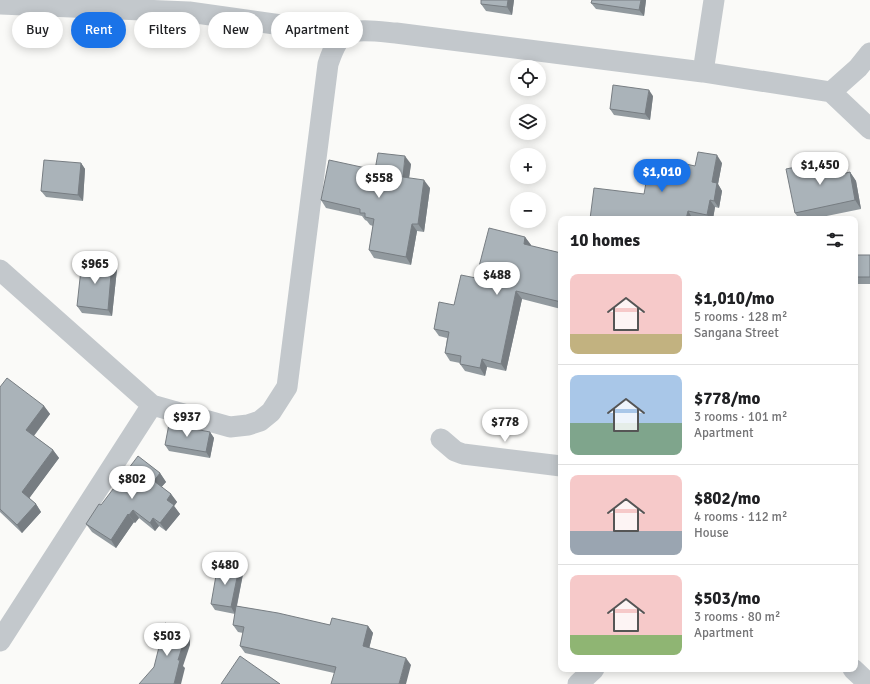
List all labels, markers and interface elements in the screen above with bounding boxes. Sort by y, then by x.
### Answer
chip: Buy [12,12,63,48]
chip: Rent [71,12,126,48]
chip: Filters [134,12,200,48]
chip: New [208,12,263,48]
chip: Apartment [271,12,363,48]
map controls [510,60,546,228]
button: locate [510,60,546,96]
button: layers [510,104,546,140]
button: + [510,148,546,184]
pin: $1,450 [787,152,853,186]
text: $1,450 [801,157,839,173]
pin: $1,010 [629,159,695,193]
text: $1,010 [643,164,681,180]
pin: $558 [355,165,403,199]
text: $558 [365,170,393,186]
button: − [510,192,546,228]
icon: filters [824,229,846,251]
text: 10 homes [570,230,640,251]
pin: $965 [71,251,119,285]
text: $965 [81,256,109,272]
pin: $488 [473,262,521,296]
text: $488 [483,267,511,283]
text: $1,010/mo [694,288,774,309]
icon: home [602,290,650,338]
text: 5 rooms · 128 m² [694,309,787,325]
text: Sangana Street [694,325,779,341]
text: $778/mo [694,388,760,409]
icon: home [602,391,650,439]
pin: $937 [163,404,211,438]
text: $937 [173,409,201,425]
pin: $778 [481,409,529,443]
text: 3 rooms · 101 m² [694,409,787,425]
text: $778 [491,414,519,430]
text: Apartment [694,425,754,441]
pin: $802 [108,466,156,500]
text: $802 [118,471,146,487]
text: $802/mo [694,488,760,509]
icon: home [602,491,650,539]
text: 4 rooms · 112 m² [694,509,787,525]
text: House [694,525,729,541]
pin: $480 [201,552,249,586]
text: $480 [211,557,239,573]
text: $503/mo [694,588,760,609]
icon: home [602,591,650,639]
text: 3 rooms · 80 m² [694,609,780,625]
pin: $503 [143,623,191,657]
text: Apartment [694,625,754,641]
text: $503 [153,628,181,644]

